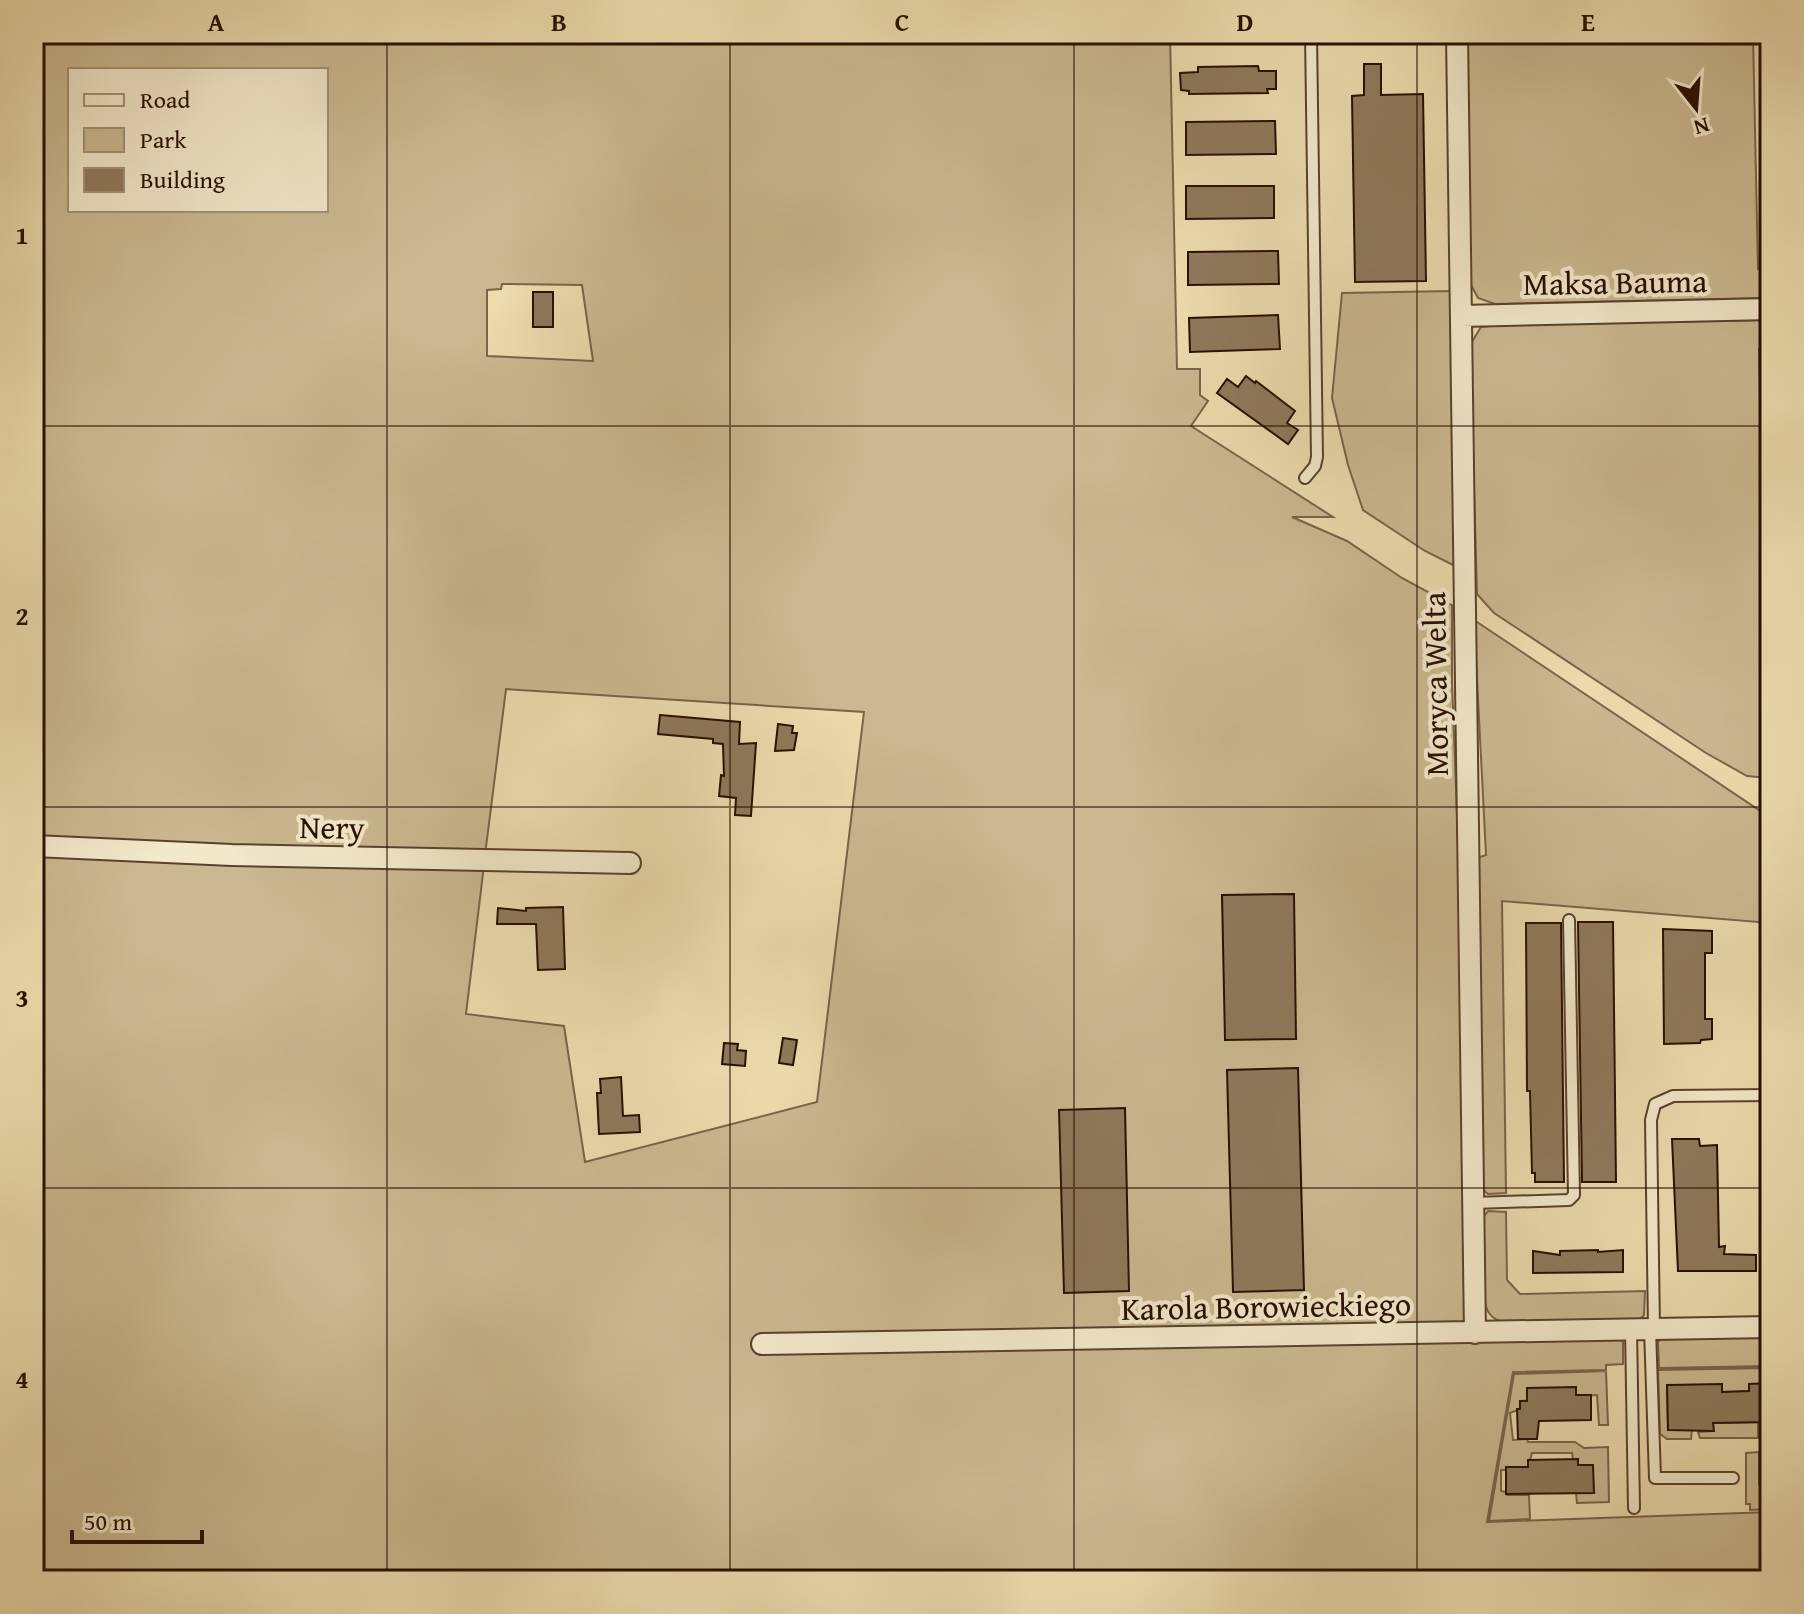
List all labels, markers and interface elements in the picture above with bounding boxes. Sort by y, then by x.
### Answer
text: A [208,2,225,41]
text: B [551,2,567,41]
text: C [895,2,909,41]
text: D [1237,2,1253,41]
text: E [1581,2,1595,41]
legend [68,68,328,212]
north arrow [1656,68,1736,148]
text: Road [140,82,190,117]
text: N [1690,110,1714,145]
text: Park [140,122,187,157]
text: Building [140,162,225,197]
text: 1 [15,215,29,254]
street label: Maksa Bauma [1522,257,1708,307]
street label: Moryca Welta [1410,591,1460,777]
text: 2 [15,596,29,635]
street label: Nery [299,803,365,851]
text: 3 [15,978,29,1017]
street label: Karola Borowieckiego [1121,1280,1411,1332]
text: 4 [15,1359,29,1398]
scale bar [72,1494,202,1544]
text: 50 m [84,1504,132,1539]

